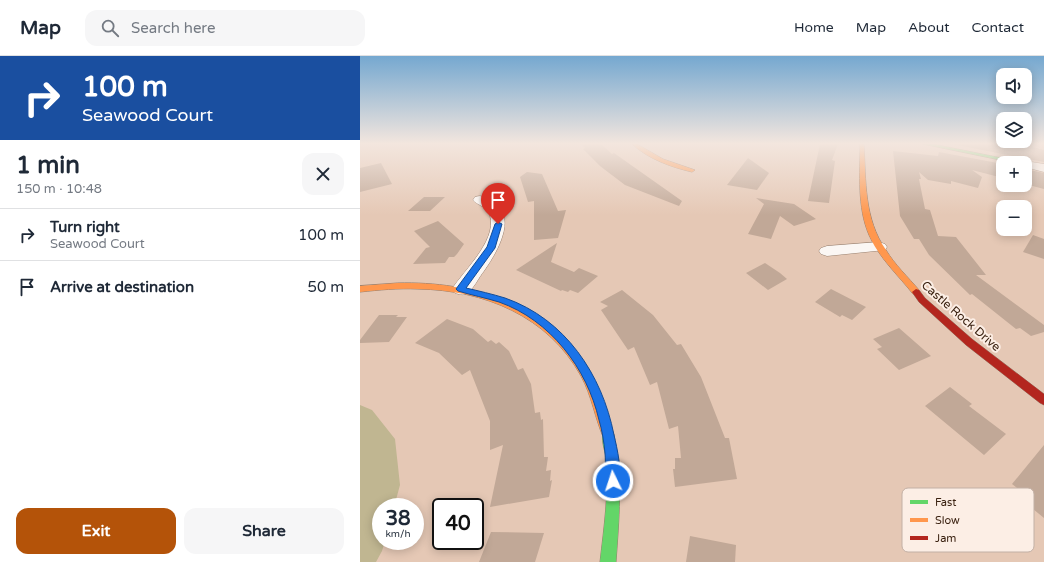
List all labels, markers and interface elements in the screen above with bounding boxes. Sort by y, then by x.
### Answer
search box [85,10,365,46]
text: Map [20,17,61,39]
icon: search [99,17,121,39]
text: Search here [131,19,215,37]
text: Home [794,19,834,36]
text: Map [856,19,886,36]
text: About [908,19,950,36]
text: Contact [972,19,1024,36]
map controls [996,68,1032,236]
button: sound [996,68,1032,104]
text: 100 m [82,70,168,104]
icon: right [16,72,68,124]
text: Seawood Court [82,104,213,126]
button: layers [996,112,1032,148]
text: 1 min [16,151,80,180]
button: close [302,153,344,195]
button: + [996,156,1032,192]
text: 150 m · 10:48 [16,181,102,197]
pin [481,183,515,224]
icon: arrive [487,189,509,211]
button: − [996,200,1032,236]
text: Turn right [50,218,120,236]
icon: right [16,224,38,246]
text: 100 m [298,226,344,244]
text: Seawood Court [50,236,145,252]
icon: arrive [16,276,38,298]
text: Arrive at destination [50,278,194,296]
text: 50 m [307,278,344,296]
street label: Castle Rock Drive [919,278,1003,354]
position arrow [592,460,634,502]
legend [902,488,1034,552]
text: Fast [935,496,956,509]
speed limit sign: 40 [432,498,484,550]
text: 38 [385,507,411,531]
button: Exit [16,508,176,554]
button: Share [184,508,344,554]
text: Slow [935,514,960,527]
text: km/h [385,528,411,540]
text: Jam [935,532,956,545]

